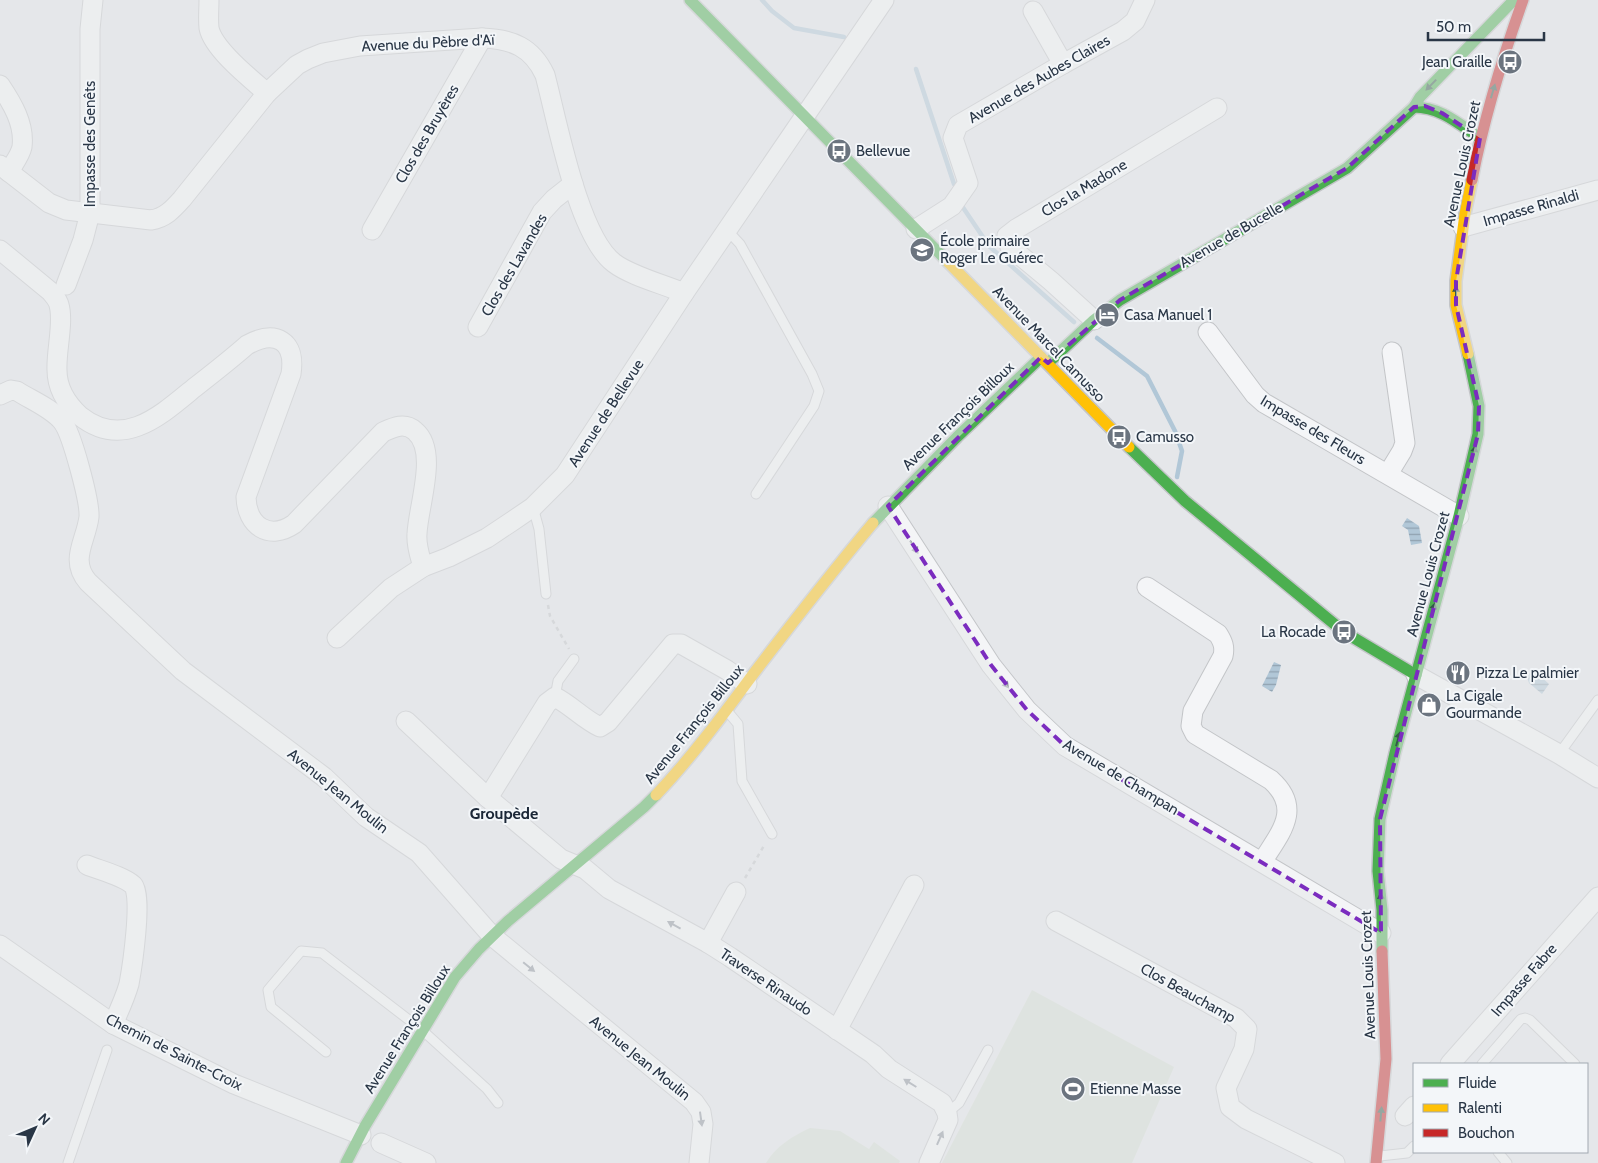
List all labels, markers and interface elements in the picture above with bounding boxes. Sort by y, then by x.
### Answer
scale bar [1428,10,1544,42]
text: 50 m [1436,18,1471,36]
street label: Avenue du Pèbre d'Aï [361,30,496,55]
street label: Avenue des Aubes Claires [965,31,1113,127]
bus stop icon: Jean Graille [1497,49,1523,75]
place label: Jean Graille [1421,53,1492,71]
one-way arrow [1425,79,1437,91]
street label: Impasse des Genêts [81,81,99,207]
street label: Clos des Bruyères [391,81,463,187]
one-way arrow [1490,84,1498,99]
street label: Avenue Louis Crozet [1440,99,1484,229]
bus stop icon: Bellevue [826,138,852,164]
place label: Bellevue [856,142,910,160]
street label: Clos la Madone [1038,155,1130,221]
street label: Impasse Rinaldi [1481,186,1581,230]
street label: Avenue de Bucelle [1176,198,1286,272]
street label: Clos des Lavandes [477,210,551,320]
place label: École primaire Roger Le Guérec [940,231,1043,267]
school or university icon: École primaire Roger Le Guérec [909,237,935,263]
street label: Avenue Marcel Camusso [989,282,1109,406]
one-way arrow [1452,285,1460,301]
hotel icon: Casa Manuel 1 [1094,302,1120,328]
place label: Casa Manuel 1 [1124,306,1212,324]
street label: Avenue de Bellevue [565,356,648,470]
street label: Avenue François Billoux [898,358,1018,474]
street label: Impasse des Fleurs [1257,392,1369,468]
bus stop icon: Camusso [1106,424,1132,450]
place label: Camusso [1136,428,1194,446]
one-way arrow [1471,444,1479,460]
street label: Avenue Louis Crozet [1403,510,1453,638]
one-way arrow [910,540,919,553]
one-way arrow [1430,602,1438,617]
bus stop icon: La Rocade [1331,619,1357,645]
place label: La Rocade [1261,623,1326,641]
restaurant icon: Pizza Le palmier [1445,660,1471,686]
street label: Avenue François Billoux [640,661,748,787]
place label: Pizza Le palmier [1476,664,1579,682]
one-way arrow [999,675,1010,688]
place label: La Cigale Gourmande [1446,687,1522,722]
shop icon: La Cigale Gourmande [1416,692,1442,718]
one-way arrow [1395,732,1403,747]
street label: Avenue de Champan [1060,735,1182,819]
street label: Avenue Jean Moulin [284,745,392,837]
district label: Groupède [470,804,538,823]
one-way arrow [1377,892,1385,908]
street label: Avenue Louis Crozet [1357,910,1379,1040]
one-way arrow [668,920,681,929]
street label: Impasse Fabre [1487,940,1561,1020]
street label: Traverse Rinaudo [716,945,816,1019]
street label: Clos Beauchamp [1137,959,1239,1027]
street label: Avenue François Billoux [360,961,454,1097]
one-way arrow [523,961,535,972]
street label: Chemin de Sainte-Croix [103,1010,245,1094]
street label: Avenue Jean Moulin [586,1012,694,1104]
legend [1413,1063,1588,1153]
text: Fluide [1458,1074,1497,1092]
sports icon: Etienne Masse [1060,1076,1086,1102]
one-way arrow [904,1078,917,1088]
place label: Etienne Masse [1090,1080,1182,1098]
text: Ralenti [1458,1099,1502,1117]
north arrow [10,1103,60,1153]
one-way arrow [1377,1106,1385,1122]
text: N [34,1109,54,1129]
one-way arrow [698,1112,706,1128]
text: Bouchon [1458,1124,1515,1142]
one-way arrow [937,1131,945,1145]

